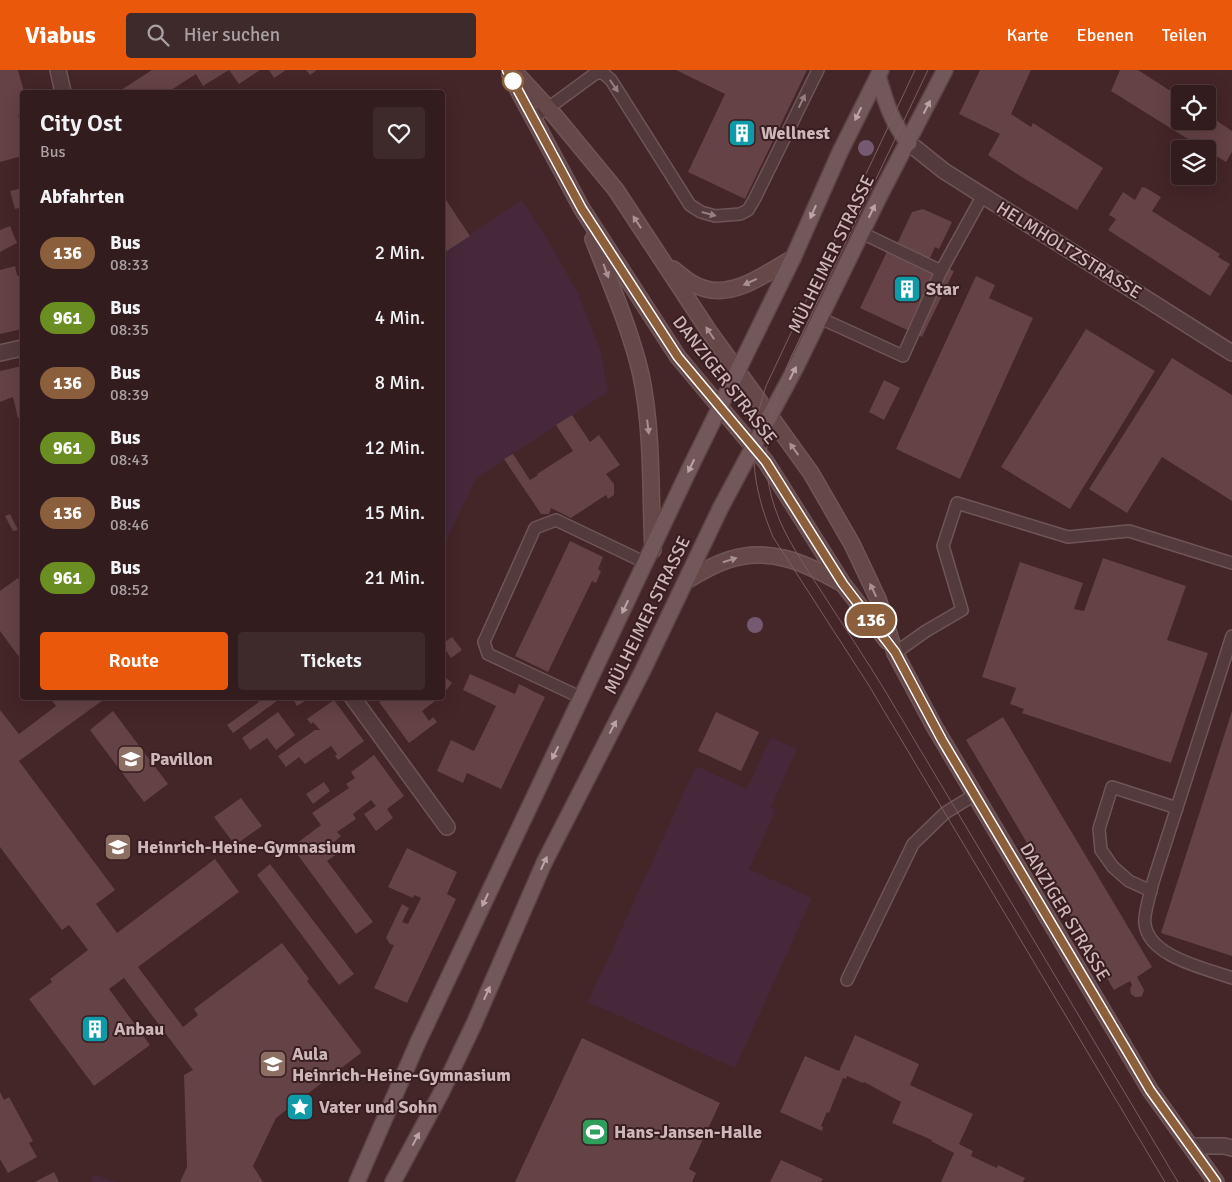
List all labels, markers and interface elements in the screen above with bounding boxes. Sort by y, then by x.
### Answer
search box [126,13,476,58]
text: Viabus [25,20,96,50]
icon: search [144,21,172,49]
text: Hier suchen [184,23,280,47]
text: Karte [1006,24,1048,46]
text: Ebenen [1076,24,1134,46]
text: Teilen [1162,24,1207,46]
unlabelled marker [502,70,524,92]
one-way arrow [610,79,619,93]
map controls [1171,85,1216,185]
button: locate [1171,85,1216,130]
one-way arrow [799,94,807,108]
one-way arrow [923,99,931,114]
button: heart [373,107,425,159]
one-way arrow [854,107,862,121]
text: City Ost [40,108,122,138]
building icon: Wellnest [727,118,757,148]
place label: Wellnest [761,122,830,144]
button: layers [1171,140,1216,185]
text: Bus [40,142,65,162]
street label: MÜLHEIMER STRASSE [783,171,879,337]
text: Abfahrten [40,185,124,209]
street label: HELMHOLTZSTRASSE [992,196,1146,304]
one-way arrow [869,204,877,218]
one-way arrow [809,205,817,219]
one-way arrow [701,210,717,218]
one-way arrow [632,215,642,228]
text: Bus [110,231,141,255]
text: 2 Min. [375,241,425,265]
text: 136 [53,242,82,264]
text: 08:33 [110,255,149,275]
one-way arrow [603,264,610,279]
building icon: Star [892,274,922,304]
one-way arrow [743,278,757,286]
place label: Star [926,278,960,300]
text: Bus [110,296,141,320]
text: 4 Min. [375,306,425,330]
text: 961 [53,307,82,329]
street label: DANZIGER STRASSE [668,311,782,449]
text: 08:35 [110,320,149,340]
one-way arrow [705,326,715,339]
text: Bus [110,361,141,385]
one-way arrow [789,365,797,380]
text: 8 Min. [375,371,425,395]
text: 136 [53,372,82,394]
text: 08:39 [110,385,149,405]
one-way arrow [644,420,652,436]
text: Bus [110,426,141,450]
text: 12 Min. [364,436,425,460]
text: 961 [53,437,82,459]
one-way arrow [789,442,799,456]
text: 08:43 [110,450,149,470]
one-way arrow [687,459,695,473]
text: Bus [110,491,141,515]
text: 15 Min. [364,501,425,525]
text: 136 [53,502,82,524]
text: 08:46 [110,515,149,535]
street label: MÜLHEIMER STRASSE [599,532,695,698]
text: Bus [110,556,141,580]
one-way arrow [723,556,738,564]
text: 21 Min. [364,566,425,590]
text: 961 [53,567,82,589]
text: 08:52 [110,580,149,600]
one-way arrow [869,583,877,597]
one-way arrow [621,599,630,614]
line badge: 136 [842,604,900,636]
text: 136 [856,609,886,631]
button: Route [40,632,228,690]
button: Tickets [238,632,425,690]
one-way arrow [609,720,617,734]
school or university icon: Pavillon [116,744,146,774]
one-way arrow [551,746,559,760]
place label: Pavillon [150,748,213,770]
school or university icon: Heinrich-Heine-Gymnasium [103,832,133,862]
place label: Heinrich-Heine-Gymnasium [137,836,356,858]
street label: DANZIGER STRASSE [1015,839,1115,985]
one-way arrow [540,856,548,870]
one-way arrow [481,893,489,907]
one-way arrow [484,986,492,1000]
building icon: Anbau [80,1014,110,1044]
place label: Anbau [114,1018,164,1040]
place label: Aula Heinrich-Heine-Gymnasium [292,1043,511,1086]
school or university icon: Aula Heinrich-Heine-Gymnasium [258,1049,288,1079]
place icon: Vater und Sohn [285,1092,315,1122]
place label: Vater und Sohn [319,1096,438,1118]
sports icon: Hans-Jansen-Halle [580,1117,610,1147]
place label: Hans-Jansen-Halle [614,1121,762,1143]
one-way arrow [412,1132,420,1146]

